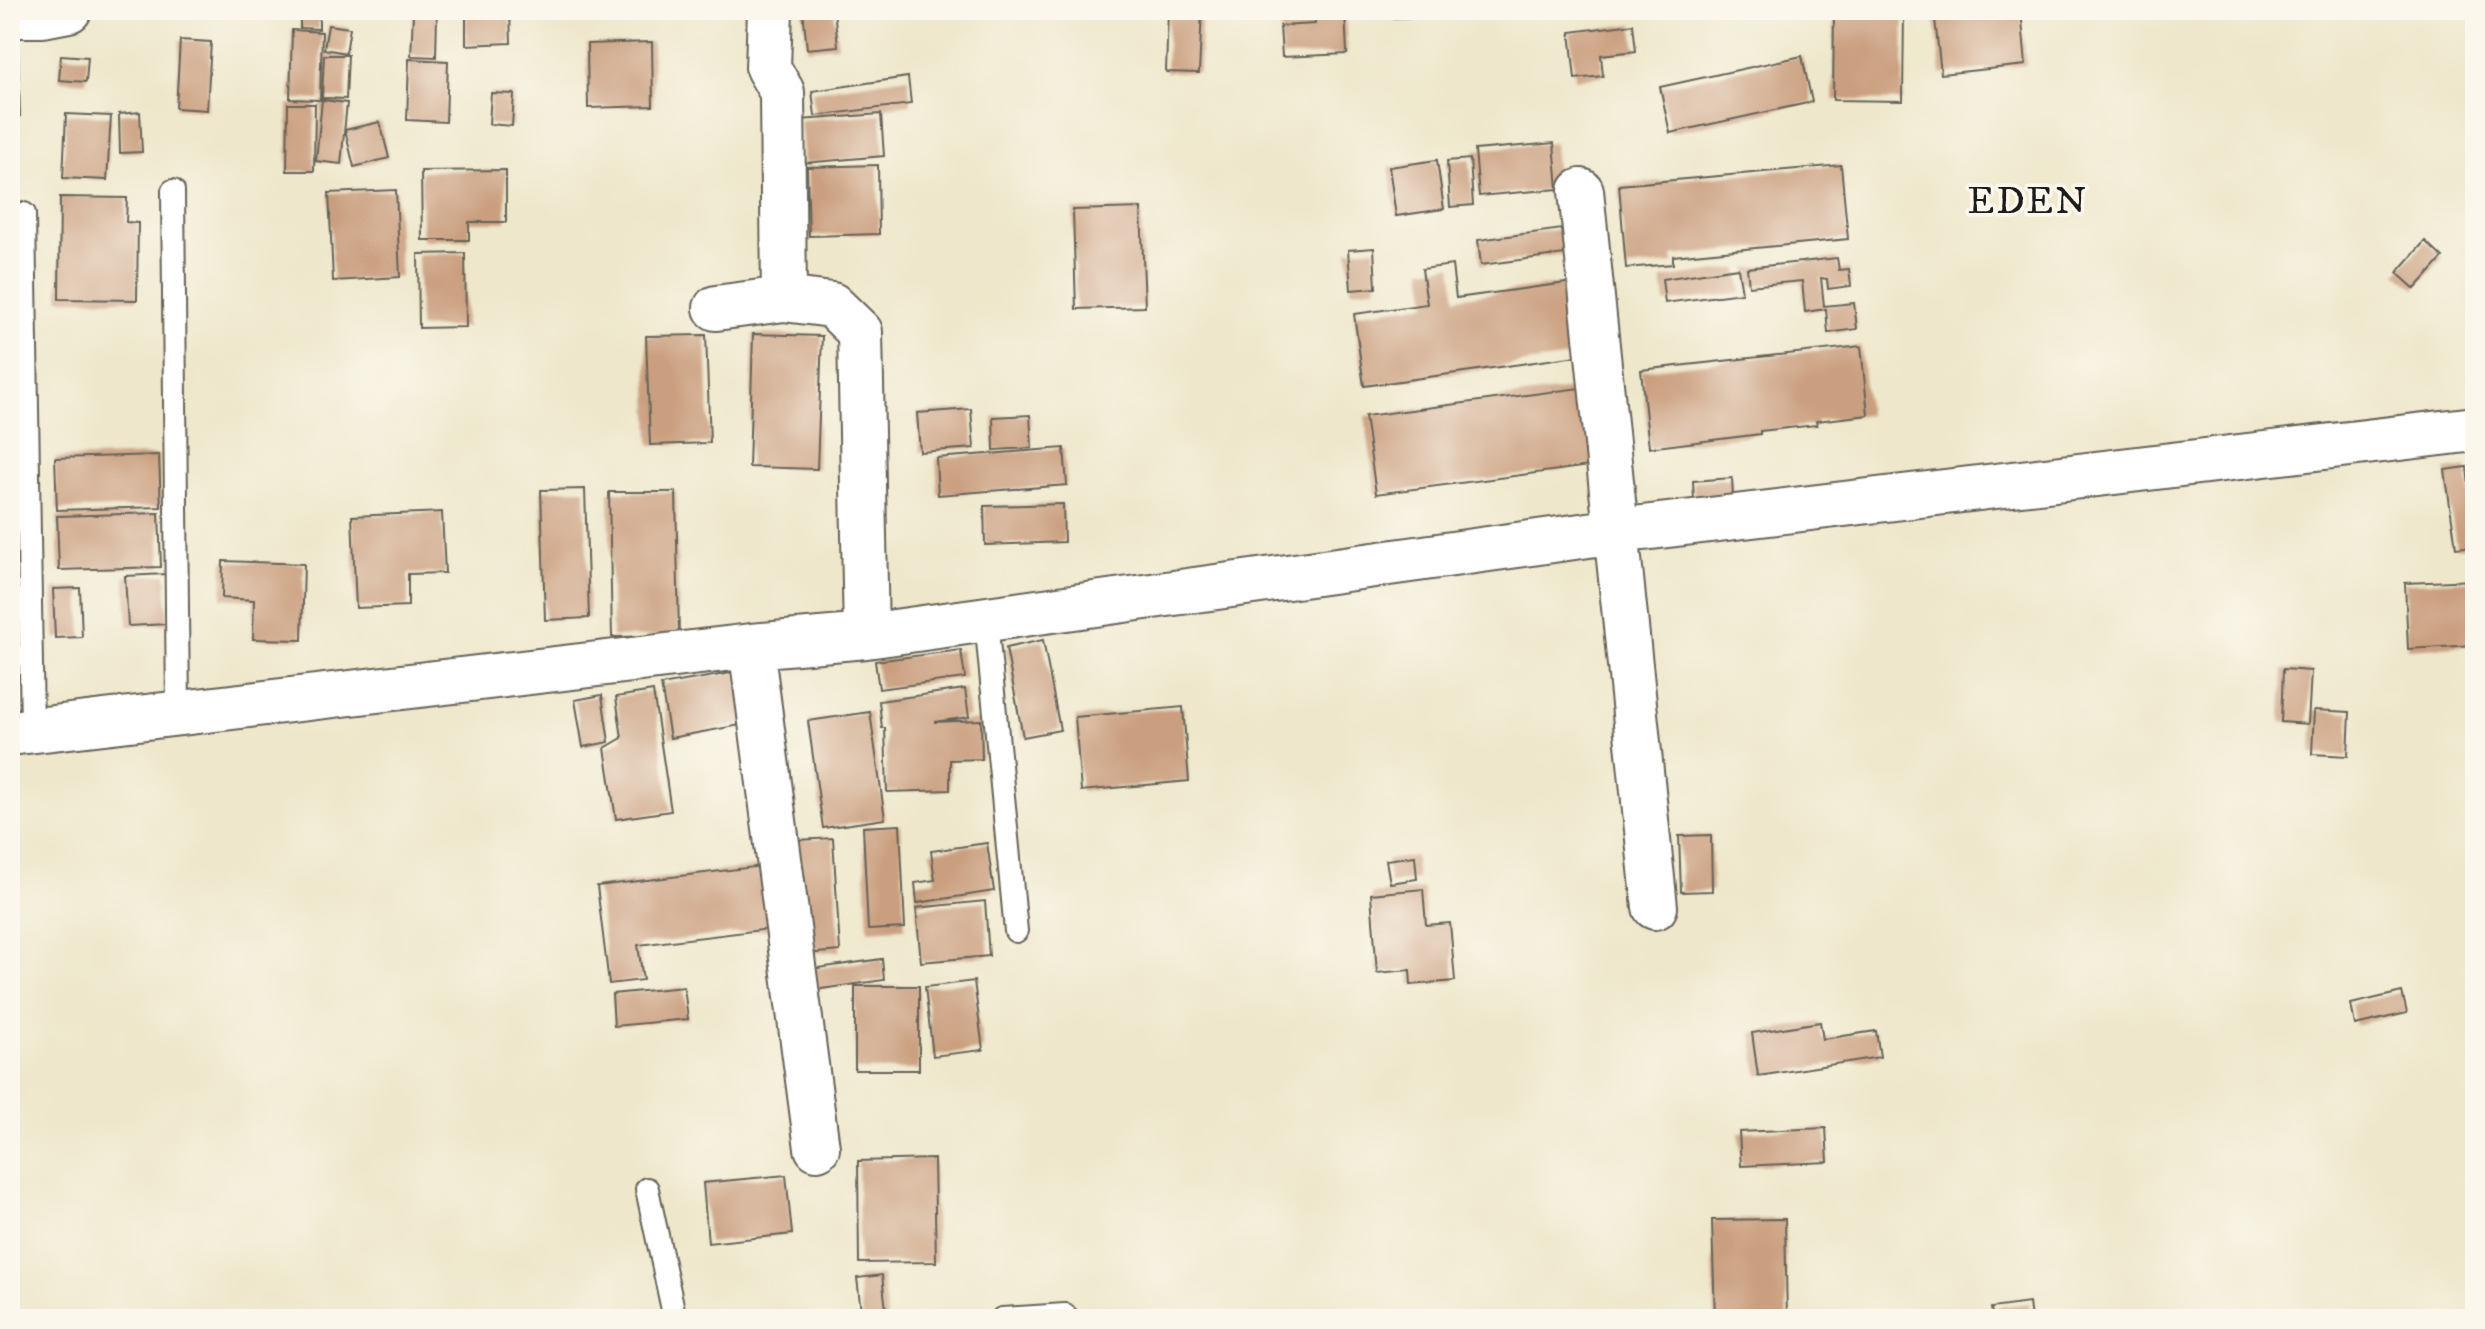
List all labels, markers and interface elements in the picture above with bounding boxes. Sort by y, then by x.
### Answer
district label: EDEN [1968,178,2088,226]

